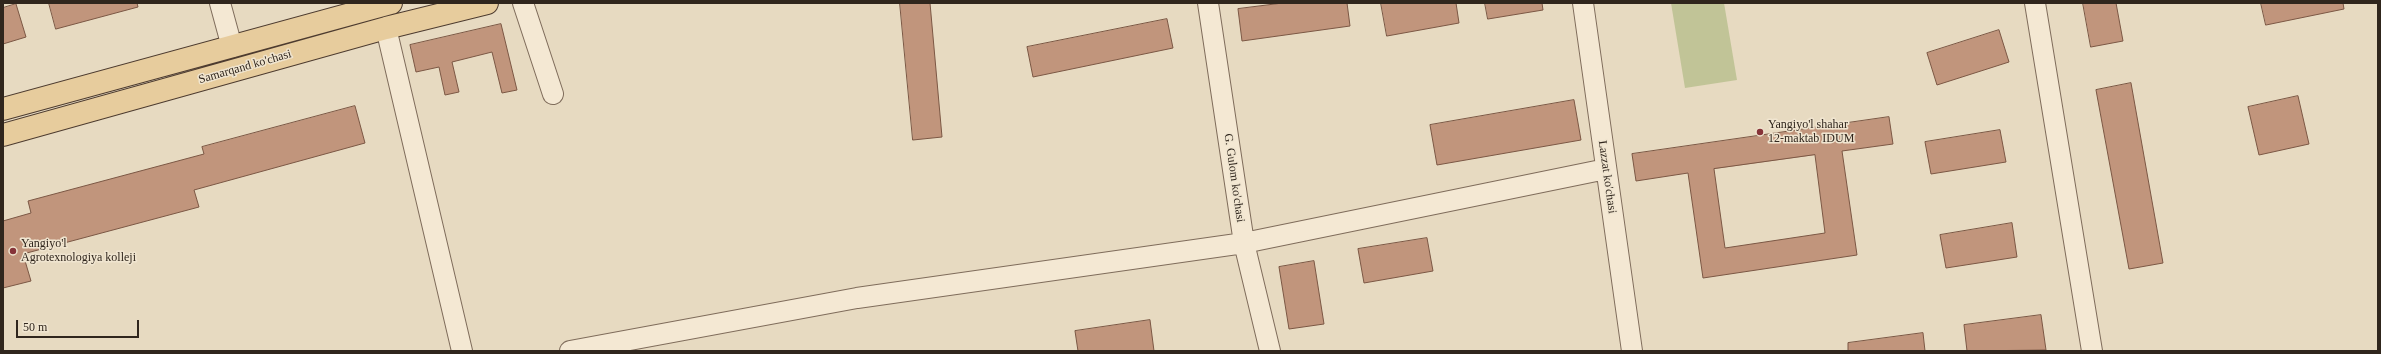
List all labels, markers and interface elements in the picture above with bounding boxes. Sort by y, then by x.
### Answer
street label: Samarqand ko'chasi [197,47,293,87]
place label: Yangiyo'l shahar 12-maktab IDUM [1768,118,1854,146]
marker: Yangiyo'l shahar 12-maktab IDUM [1755,127,1765,137]
street label: G. Gulom ko'chasi [1221,133,1247,223]
street label: Lazzat ko'chasi [1595,139,1619,215]
place label: Yangiyo'l Agrotexnologiya kolleji [21,237,136,265]
marker: Yangiyo'l Agrotexnologiya kolleji [8,246,18,256]
scale bar [18,312,141,338]
text: 50 m [23,320,47,334]

